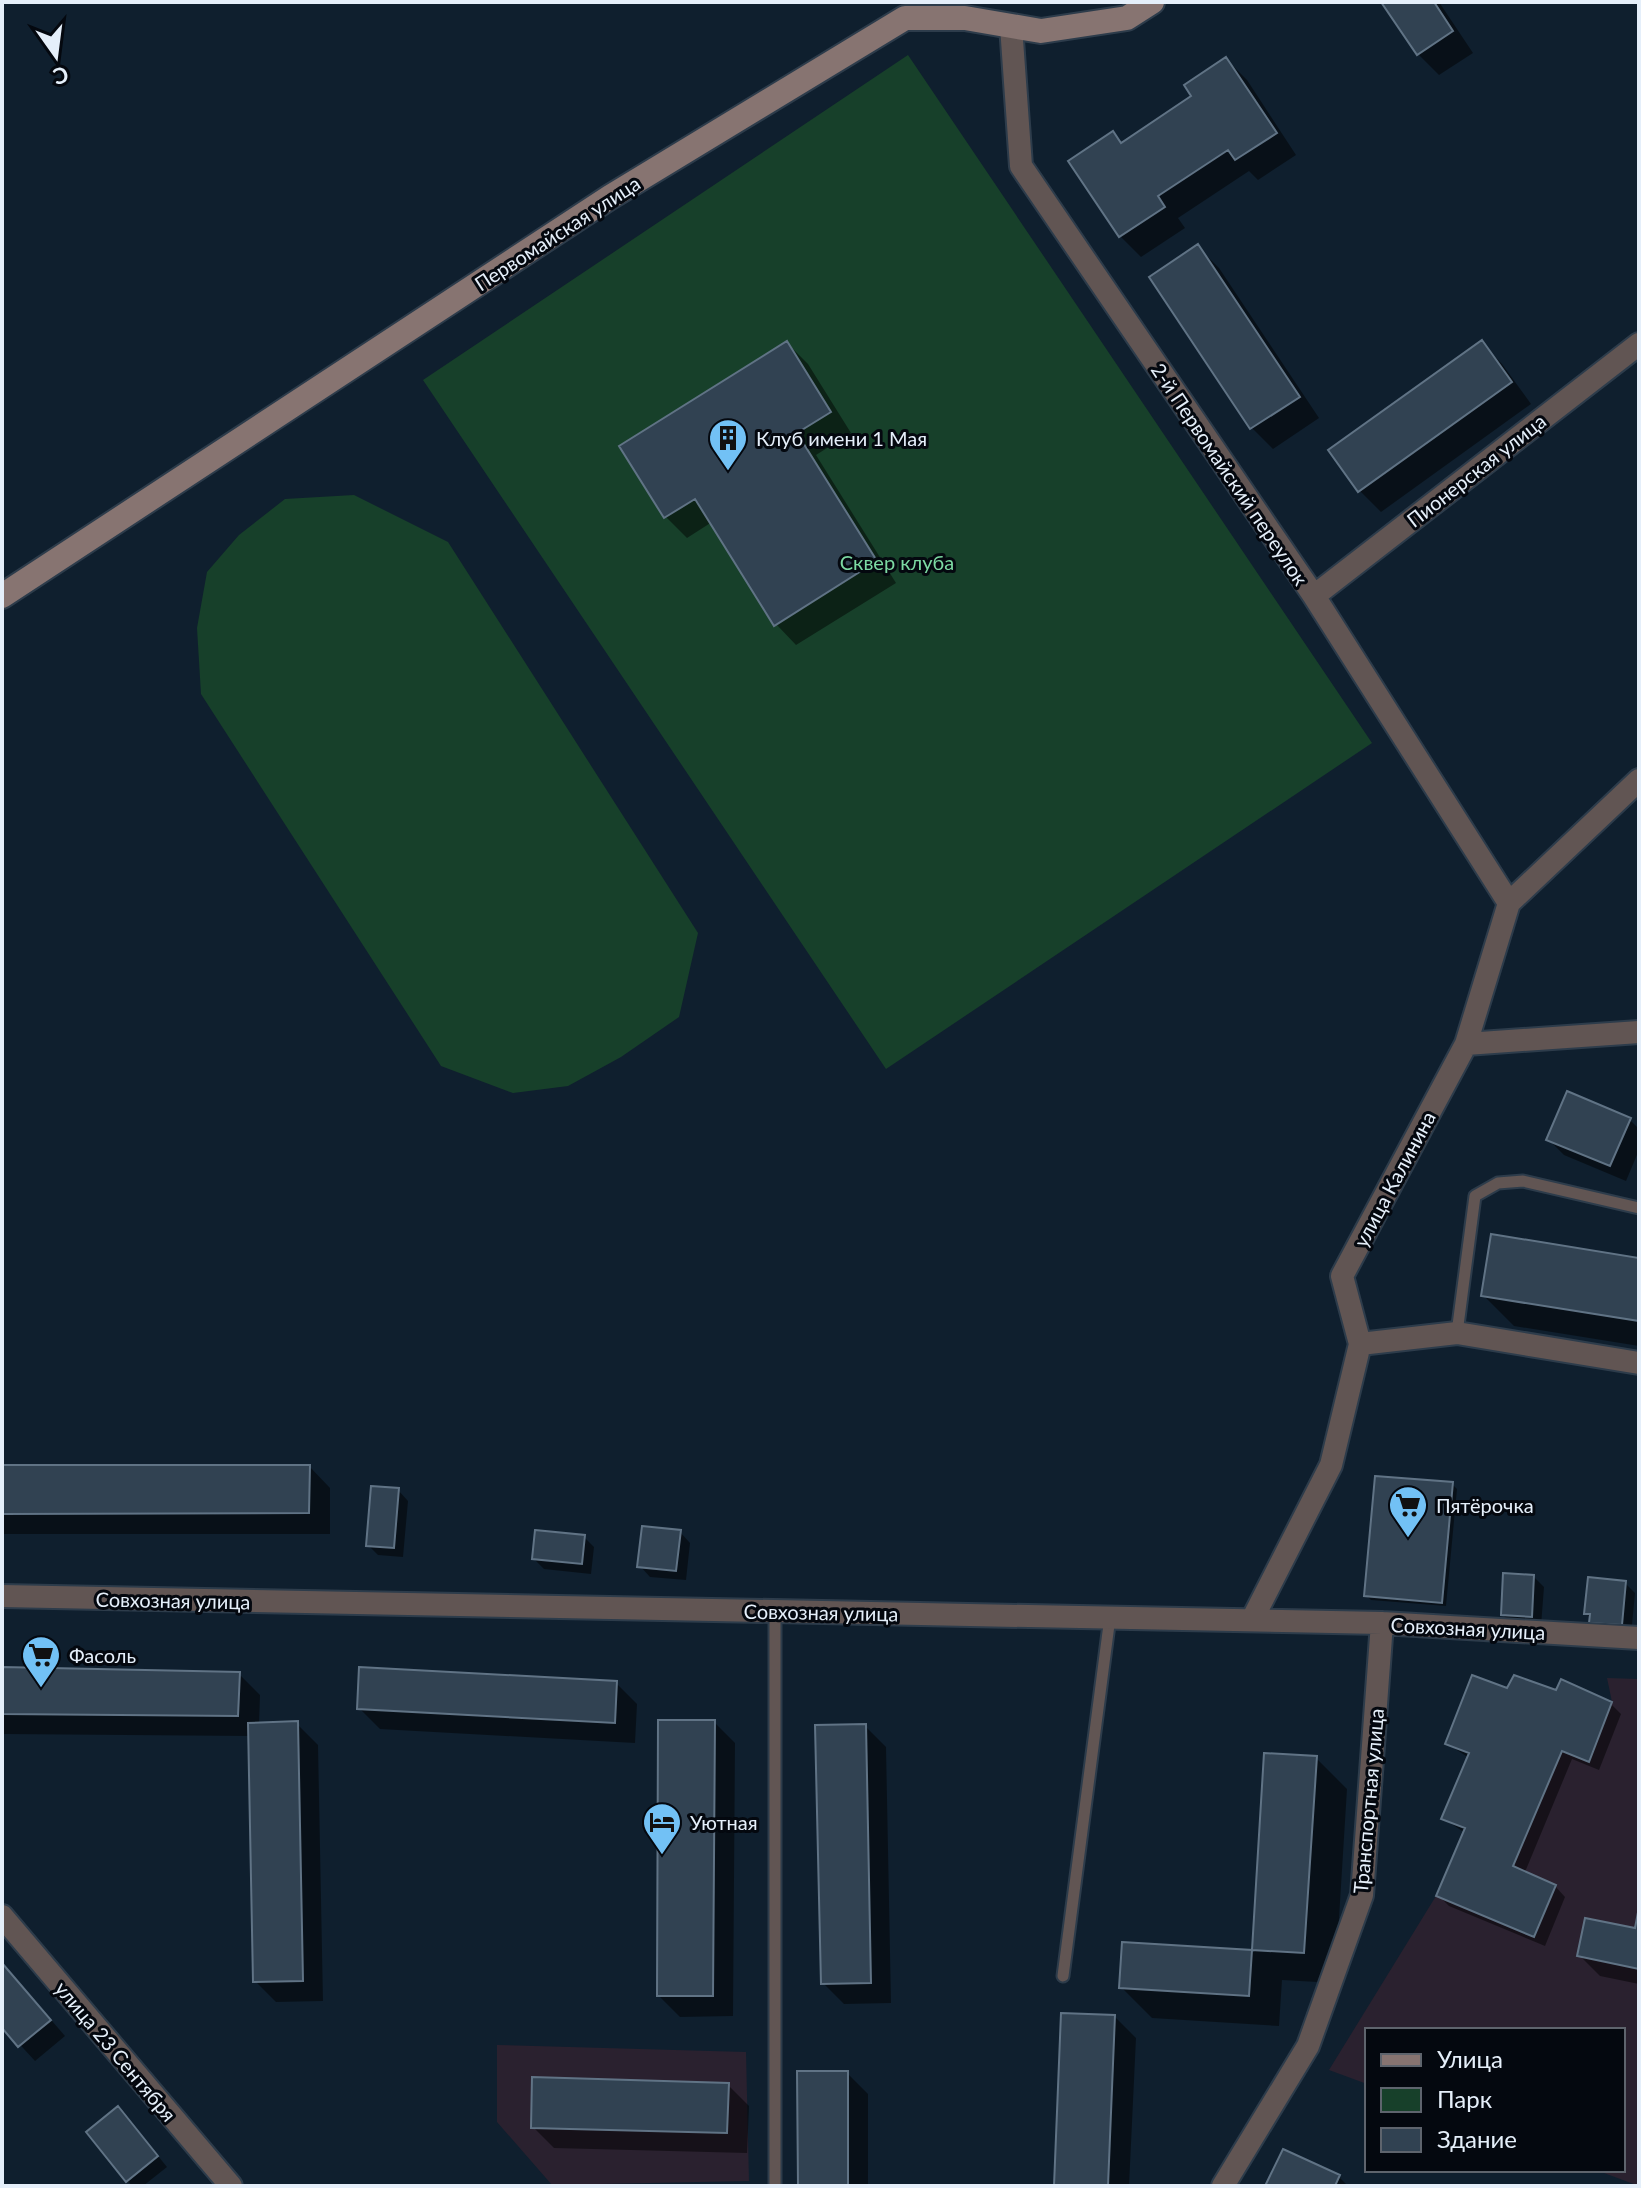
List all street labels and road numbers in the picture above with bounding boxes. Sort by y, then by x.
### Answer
street label: Первомайская улица [470,171,644,295]
street label: 2-й Первомайский переулок [1147,358,1314,590]
street label: Пионерская улица [1402,408,1550,532]
street label: улица Калинина [1348,1107,1440,1251]
street label: Совхозная улица [95,1587,251,1613]
street label: Совхозная улица [743,1599,899,1625]
street label: Совхозная улица [1390,1612,1546,1644]
street label: Транспортная улица [1348,1707,1388,1895]
street label: улица 23 Сентября [50,1976,182,2126]

